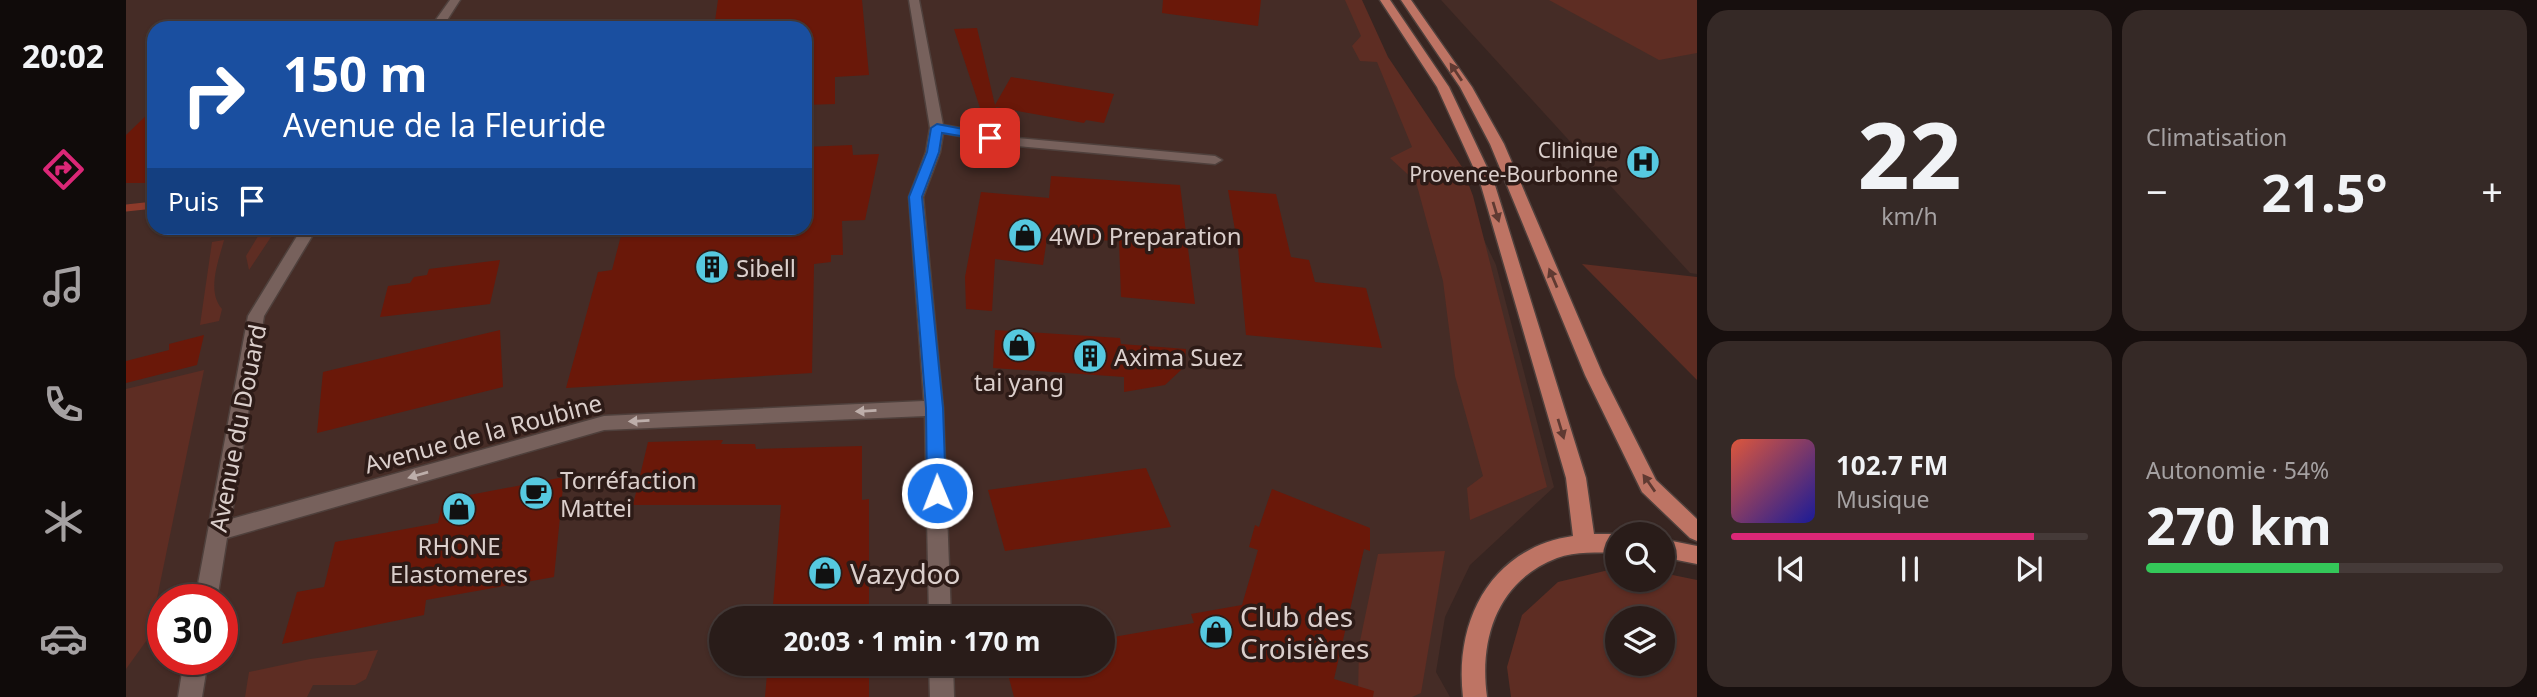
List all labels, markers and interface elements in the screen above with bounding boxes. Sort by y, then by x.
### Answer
text: 20:02 [22,34,104,77]
text: 150 m [283,40,428,106]
icon: right [168,49,259,140]
one-way arrow [1449,63,1463,81]
text: 22 [1857,92,1962,216]
text: Avenue de la Fleuride [283,103,606,146]
pin [960,108,1020,168]
icon: arrive [971,119,1009,157]
text: Climatisation [2146,121,2287,153]
place label: Clinique Provence-Bourbonne [1409,136,1618,188]
hospital icon: Clinique Provence-Bourbonne [1624,143,1662,181]
icon: directions [39,145,88,194]
text: 21.5° [2262,156,2387,227]
text: − [2146,165,2168,217]
text: + [2481,165,2503,217]
icon: arrive [233,182,271,220]
text: Puis [168,183,219,219]
text: km/h [1881,200,1938,232]
one-way arrow [1491,201,1501,222]
shop icon: 4WD Preparation [1006,216,1044,254]
place label: 4WD Preparation [1049,219,1242,252]
building icon: Sibell [693,248,731,286]
place label: Sibell [736,251,796,284]
icon: music [39,262,88,311]
one-way arrow [1547,267,1558,288]
street label: Avenue du Douard [201,321,273,535]
shop icon: tai yang [1000,326,1038,364]
building icon: Axima Suez [1071,337,1109,375]
place label: Axima Suez [1114,340,1243,373]
place label: tai yang [974,365,1064,398]
icon: phone [39,380,88,429]
street label: Avenue de la Roubine [361,385,605,481]
one-way arrow [855,405,877,416]
one-way arrow [627,416,649,427]
one-way arrow [1556,419,1566,440]
text: 102.7 FM [1836,447,1948,483]
text: Autonomie · 54% [2146,454,2329,486]
position arrow [900,456,974,530]
place label: Torréfaction Mattei [560,463,697,524]
one-way arrow [407,470,429,481]
cafe icon: Torréfaction Mattei [517,474,555,512]
one-way arrow [1642,474,1656,492]
text: Musique [1836,483,1929,515]
text: 270 km [2146,489,2332,560]
shop icon: RHONE Elastomeres [440,490,478,528]
icon: climate [39,497,88,546]
map controls [1605,522,1675,676]
button: search [1605,522,1675,592]
place label: RHONE Elastomeres [390,529,528,590]
icon: previous [1772,550,1810,588]
icon: pause [1891,550,1929,588]
icon: next [2010,550,2048,588]
shop icon: Vazydoo [806,554,844,592]
place label: Vazydoo [850,554,961,592]
speed limit sign: 30 [147,584,238,675]
place label: Club des Croisières [1240,597,1370,667]
button: layers [1605,606,1675,676]
shop icon: Club des Croisières [1197,613,1235,651]
icon: car [39,614,88,663]
text: 20:03 · 1 min · 170 m [784,623,1040,659]

